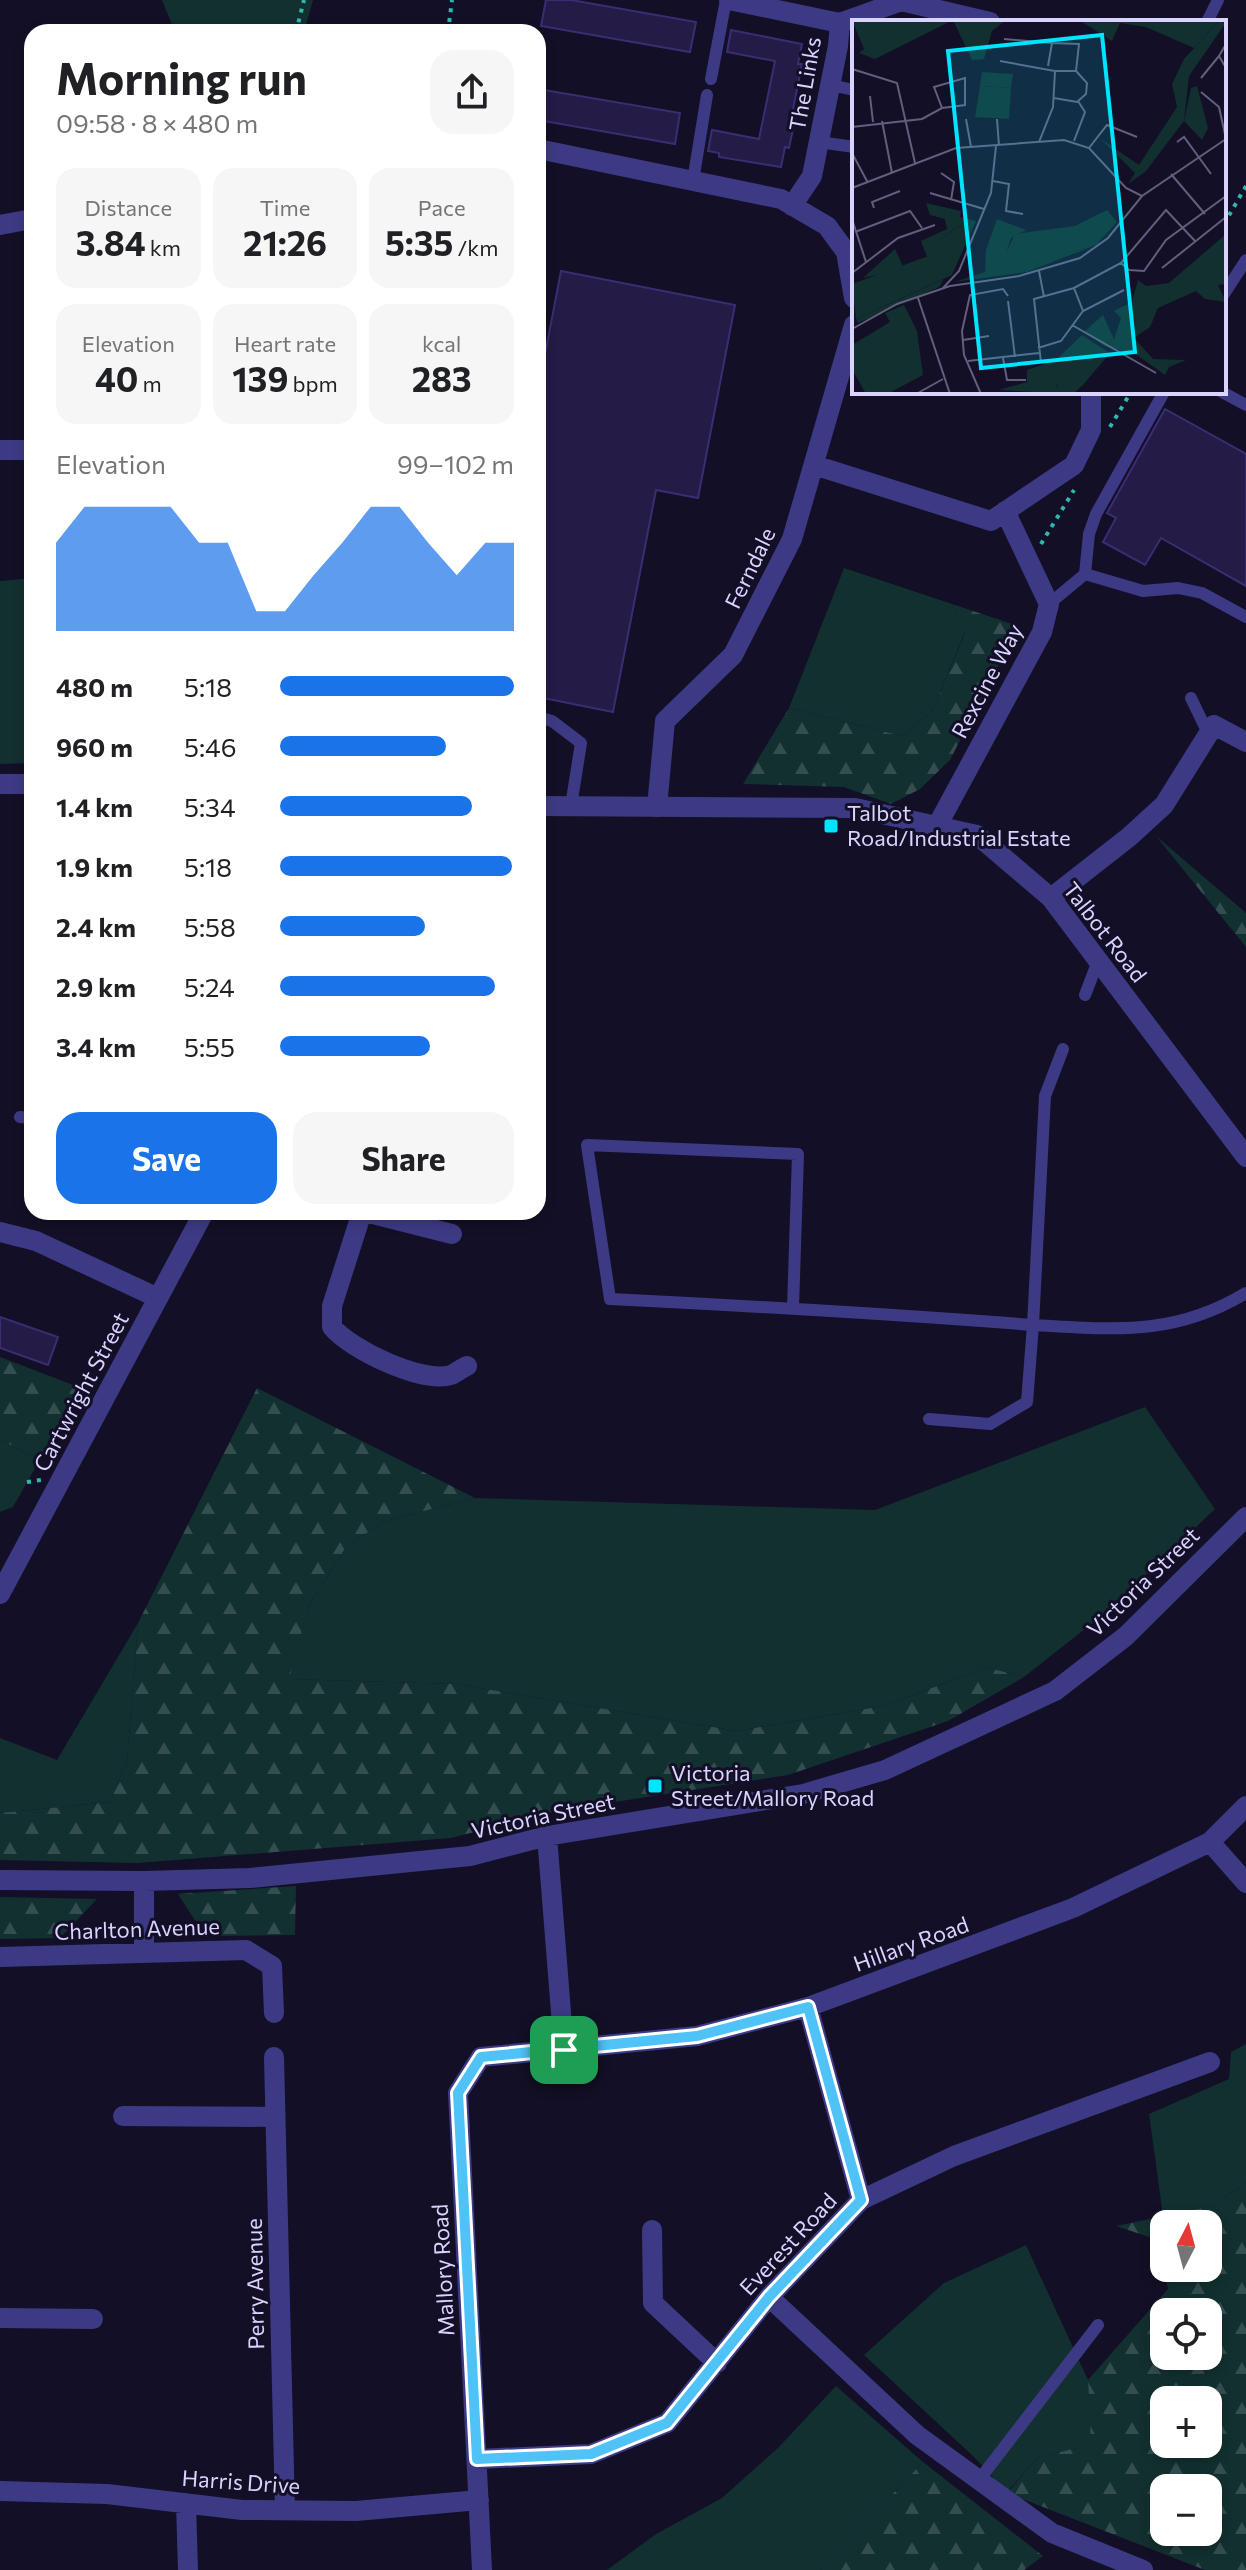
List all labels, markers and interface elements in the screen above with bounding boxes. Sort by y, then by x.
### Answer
inset map [852,20,1226,394]
street label: The Links [783,35,826,133]
text: Morning run [56,50,307,104]
button: share [430,50,514,134]
text: 09:58 · 8 × 480 m [56,107,258,138]
text: Distance [85,194,172,221]
text: Time [260,194,310,221]
text: Pace [418,194,466,221]
text: 3.84 [76,221,146,263]
text: 21:26 [243,221,327,263]
text: 5:35 [385,221,453,263]
text: km [146,234,181,261]
text: /km [453,234,498,261]
text: Elevation [82,330,175,357]
text: Heart rate [234,330,336,357]
text: kcal [422,330,461,357]
text: 40 [95,357,138,399]
text: 139 [232,357,288,399]
text: 283 [412,357,472,399]
text: m [138,370,162,397]
text: bpm [288,370,338,397]
text: Elevation [56,448,166,479]
text: 99–102 m [397,448,514,479]
street label: Ferndale [718,523,781,613]
street label: Rexcine Way [945,619,1028,743]
text: 480 m [56,671,133,702]
text: 5:18 [184,671,232,702]
text: 960 m [56,731,133,762]
text: 5:46 [184,731,236,762]
text: 1.4 km [56,791,133,822]
text: 5:34 [184,791,236,822]
place label: Talbot Road/Industrial Estate [847,799,1071,851]
marker: Talbot Road/Industrial Estate [822,817,840,835]
text: 1.9 km [56,851,133,882]
text: 5:18 [184,851,232,882]
street label: Talbot Road [1058,876,1153,987]
text: 2.4 km [56,911,136,942]
text: 5:58 [184,911,236,942]
text: 2.9 km [56,971,136,1002]
text: 5:24 [184,971,235,1002]
text: 3.4 km [56,1031,136,1062]
text: 5:55 [184,1031,235,1062]
button: Save [56,1112,277,1204]
button: Share [293,1112,514,1204]
street label: Cartwright Street [27,1308,134,1476]
street label: Victoria Street [1081,1521,1205,1642]
place label: Victoria Street/Mallory Road [671,1759,874,1811]
marker: Victoria Street/Mallory Road [646,1777,664,1795]
street label: Victoria Street [469,1787,617,1844]
street label: Hillary Road [850,1910,972,1977]
street label: Charlton Avenue [54,1912,220,1945]
pin [530,2016,598,2084]
icon: arrive [542,2028,586,2072]
street label: Everest Road [734,2187,842,2300]
street label: Mallory Road [426,2203,459,2337]
north arrow [1150,2210,1222,2282]
map controls [1150,2210,1222,2546]
street label: Perry Avenue [240,2218,269,2350]
button: locate [1150,2298,1222,2370]
button: + [1150,2386,1222,2458]
street label: Harris Drive [181,2464,301,2499]
button: − [1150,2474,1222,2546]

